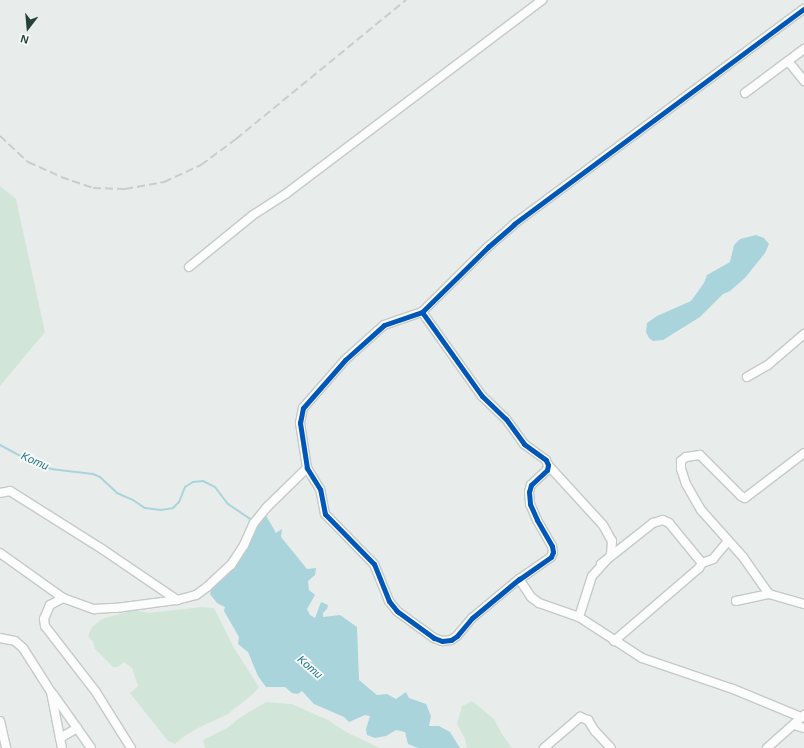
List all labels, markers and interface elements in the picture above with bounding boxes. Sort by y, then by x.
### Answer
north arrow [8,8,48,48]
text: N [19,33,30,46]
water label: Komu [19,449,51,473]
water label: Komu [295,653,325,681]

